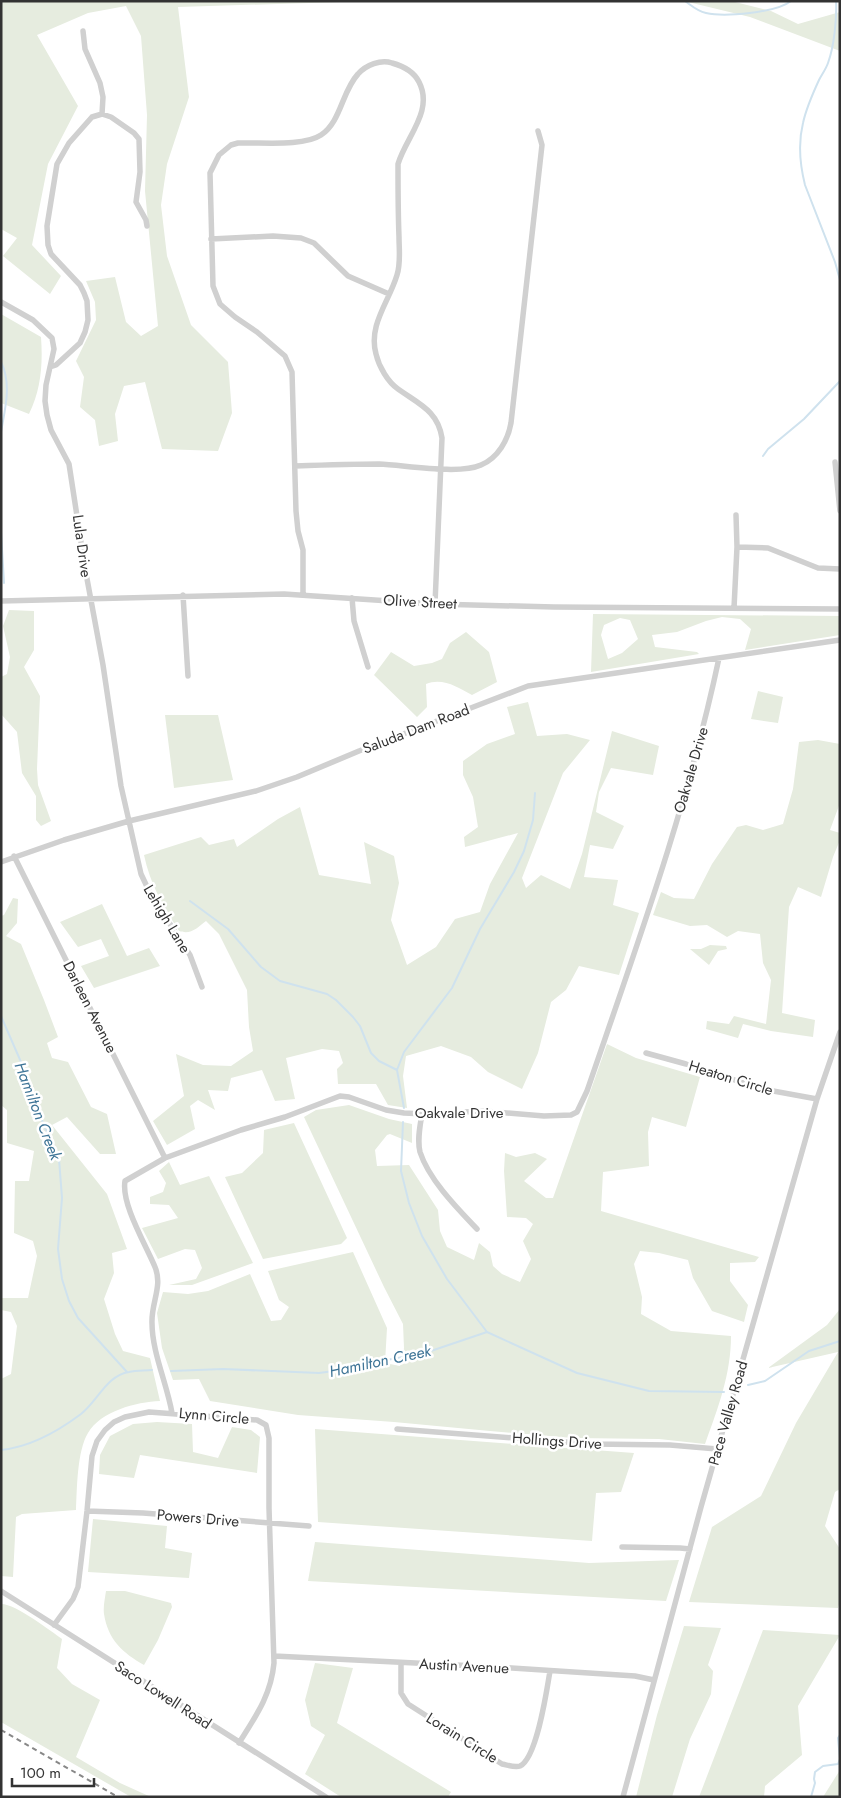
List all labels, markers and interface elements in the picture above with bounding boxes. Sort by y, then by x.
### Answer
street label: Lula Drive [67,513,97,579]
street label: Olive Street [383,589,458,615]
street label: Saluda Dam Road [359,698,473,760]
street label: Oakvale Drive [668,724,714,816]
street label: Lehigh Lane [138,880,196,958]
street label: Darleen Avenue [57,957,123,1057]
street label: Heaton Circle [686,1055,776,1101]
water label: Hamilton Creek [9,1059,68,1164]
street label: Oakvale Drive [415,1102,504,1124]
water label: Hamilton Creek [327,1339,434,1383]
street label: Pace Valley Road [703,1358,753,1468]
street label: Lynn Circle [178,1402,250,1430]
street label: Hollings Drive [511,1427,603,1455]
street label: Powers Drive [156,1503,240,1533]
street label: Austin Avenue [418,1653,510,1679]
street label: Saco Lowell Road [110,1655,216,1735]
street label: Lorain Circle [422,1707,502,1769]
scale bar [12,1756,95,1788]
text: 100 m [20,1762,61,1784]

